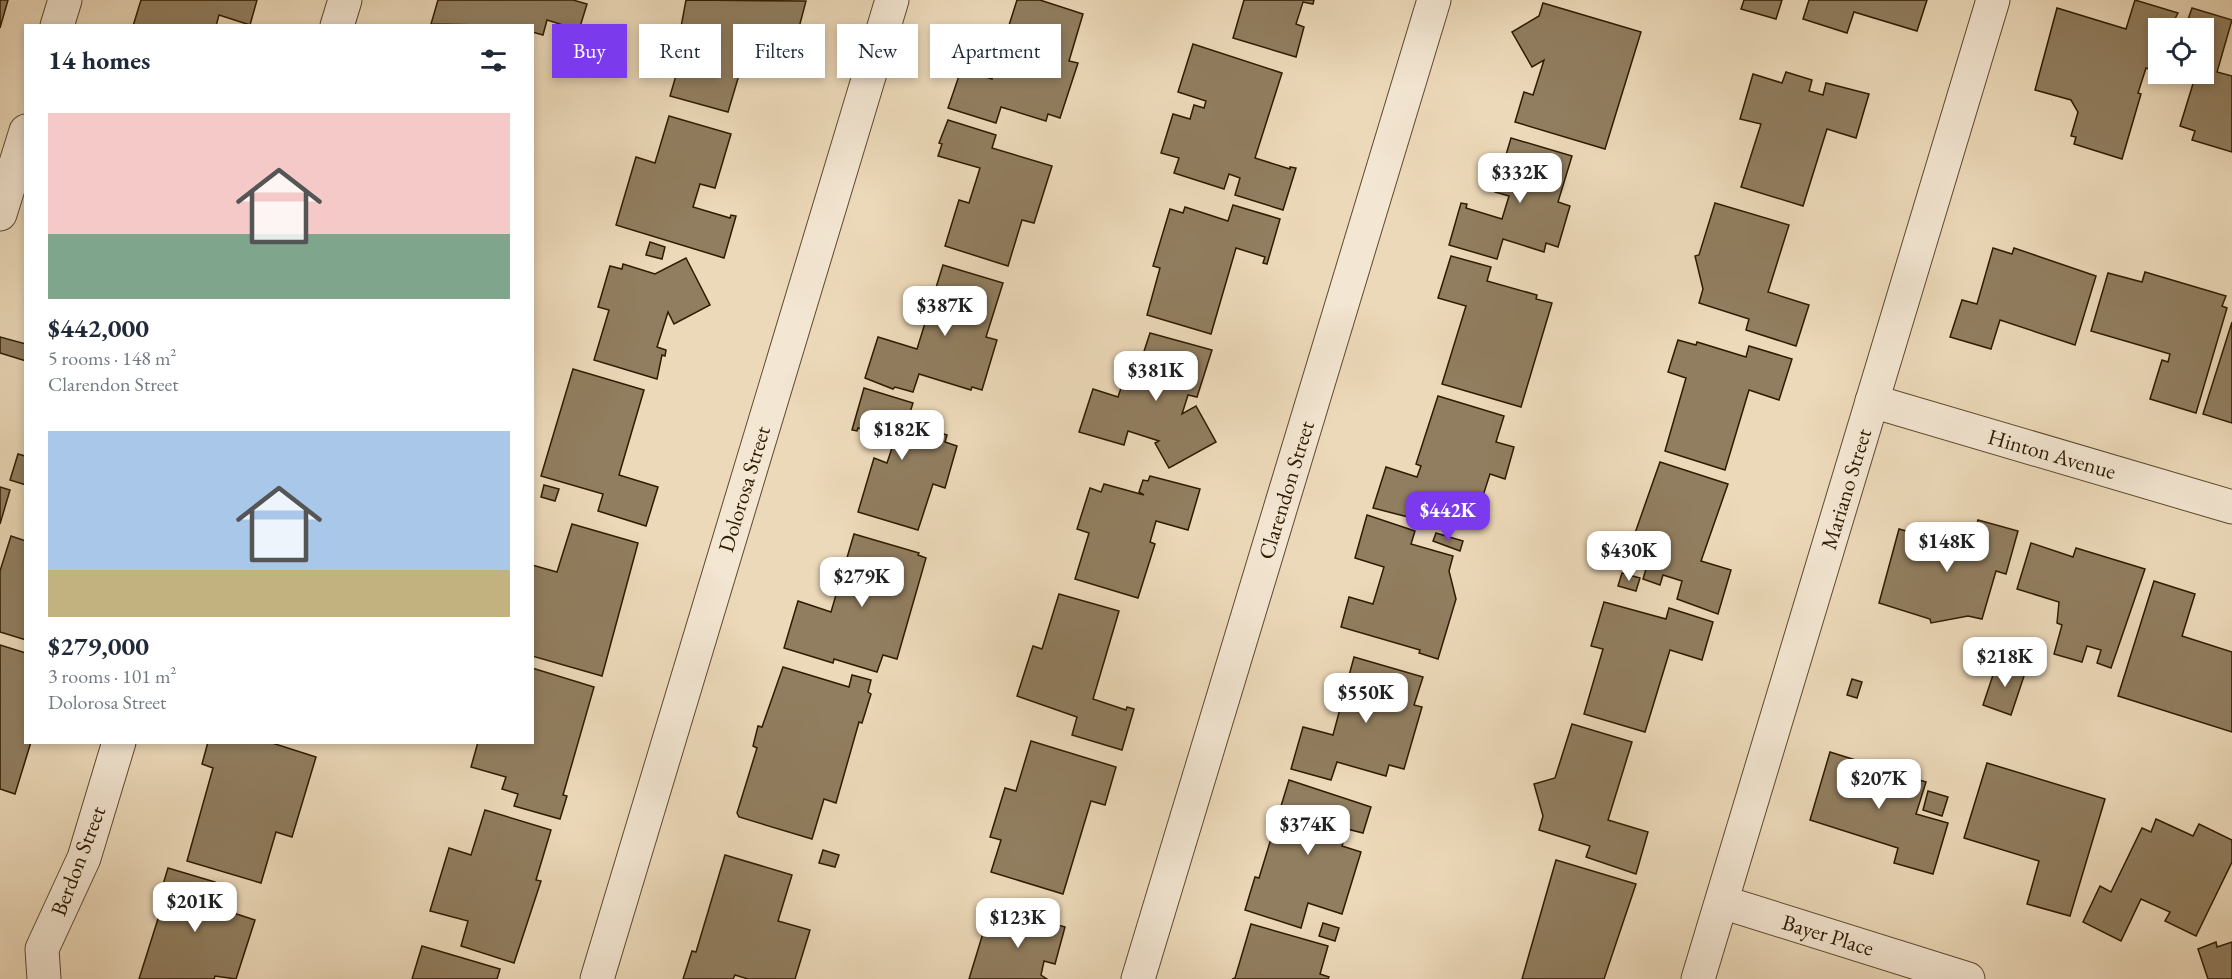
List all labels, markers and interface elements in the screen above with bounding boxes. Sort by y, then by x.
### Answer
map controls [2148,18,2214,84]
button: locate [2148,18,2214,84]
chip: Buy [552,24,627,78]
chip: Rent [639,24,721,78]
chip: Filters [733,24,825,78]
chip: New [837,24,918,78]
chip: Apartment [930,24,1061,78]
text: 14 homes [48,43,150,77]
icon: filters [477,44,510,77]
icon: home [225,152,333,260]
pin: $332K [1478,153,1562,204]
text: $332K [1492,159,1548,185]
pin: $387K [903,286,987,337]
text: $387K [917,292,973,318]
text: $442,000 [48,311,149,345]
text: 5 rooms · 148 m² [48,345,176,371]
pin: $381K [1114,351,1198,402]
text: $381K [1128,357,1184,383]
text: Clarendon Street [48,371,179,397]
pin: $182K [860,410,944,461]
text: $182K [874,416,930,442]
street label: Clarendon Street [1251,417,1321,563]
street label: Dolorosa Street [711,422,777,555]
street label: Hinton Avenue [1985,422,2120,486]
street label: Mariano Street [1814,425,1878,553]
icon: home [225,470,333,578]
pin: $442K [1406,491,1490,542]
text: $442K [1420,497,1476,523]
pin: $148K [1905,522,1989,573]
text: $148K [1919,528,1975,554]
pin: $430K [1587,531,1671,582]
text: $430K [1601,537,1657,563]
pin: $279K [820,557,904,608]
text: $279K [834,563,890,589]
text: $279,000 [48,629,149,663]
pin: $218K [1963,637,2047,688]
text: $218K [1977,643,2033,669]
text: 3 rooms · 101 m² [48,663,176,689]
pin: $550K [1324,673,1408,724]
text: $550K [1338,679,1394,705]
text: Dolorosa Street [48,689,166,715]
pin: $207K [1837,759,1921,810]
text: $207K [1851,765,1907,791]
street label: Berdon Street [44,802,112,920]
pin: $374K [1266,805,1350,856]
text: $374K [1280,811,1336,837]
pin: $201K [153,882,237,933]
text: $201K [167,888,223,914]
pin: $123K [976,898,1060,949]
text: $123K [990,904,1046,930]
street label: Bayer Place [1779,907,1878,963]

